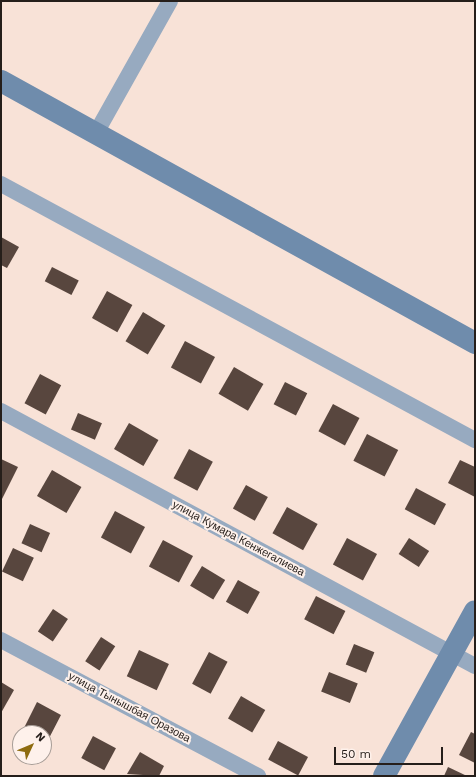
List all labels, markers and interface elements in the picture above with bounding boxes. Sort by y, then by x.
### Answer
street label: улица Кумара Кенжегалиева [170,498,306,580]
street label: улица Тынышбая Оразова [66,670,192,746]
north arrow [12,725,52,765]
text: N [33,730,48,744]
scale bar [336,739,445,765]
text: 50 m [341,747,371,761]

